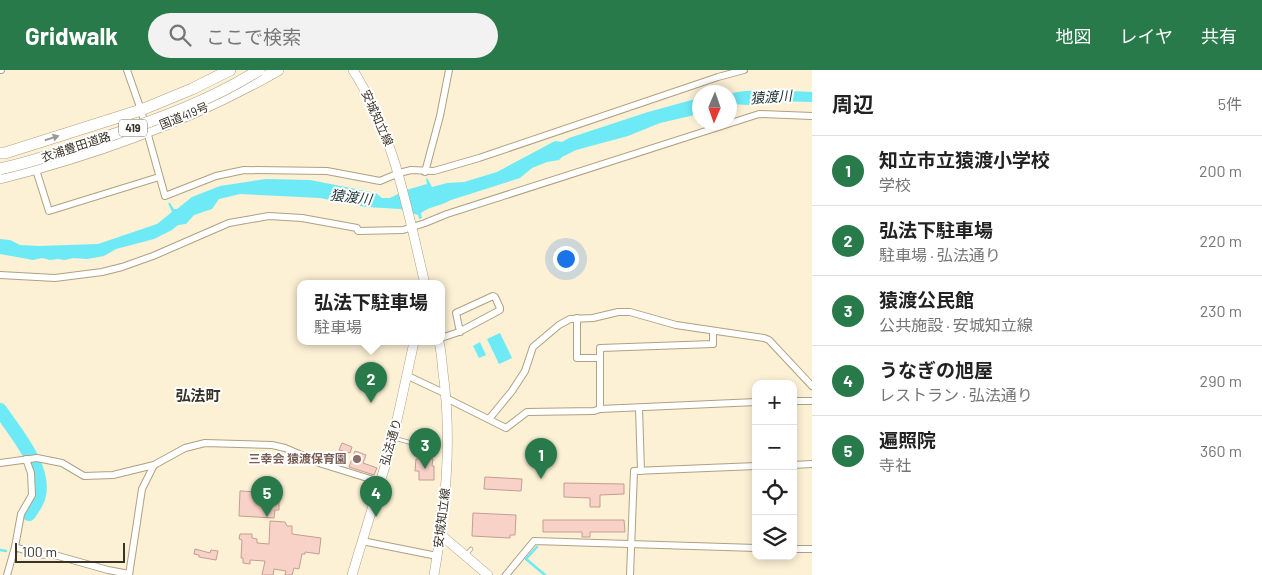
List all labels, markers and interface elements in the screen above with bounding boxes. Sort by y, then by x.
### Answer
search box [148,13,498,58]
text: Gridwalk [25,21,118,50]
icon: search [166,21,194,49]
text: ここで検索 [206,25,301,48]
text: 地図 [1056,25,1092,47]
text: レイヤ [1120,25,1173,47]
text: 共有 [1201,25,1237,47]
north arrow [692,85,737,130]
water label: 猿渡川 [749,86,795,106]
street label: 安城知立線 [359,87,397,148]
text: 周辺 [832,91,874,116]
text: 5件 [1218,94,1242,113]
street label: 国道419号 [157,99,210,131]
road number: 419 [119,119,147,136]
street label: 衣浦豊田道路 [39,128,112,164]
one-way arrow [44,134,59,142]
text: 知立市立猿渡小学校 [879,148,1050,171]
text: 1 [845,161,851,180]
text: 200 m [1199,161,1242,180]
text: 学校 [879,175,911,194]
water label: 猿渡川 [329,186,375,208]
text: 弘法下駐車場 [879,218,993,241]
text: 2 [844,231,852,250]
text: 220 m [1199,231,1242,250]
text: 駐車場 · 弘法通り [879,245,1001,264]
your location [553,246,579,272]
popup [297,280,445,345]
text: 猿渡公民館 [879,288,974,311]
text: 弘法下駐車場 [314,290,428,313]
text: 3 [844,301,852,320]
text: 230 m [1200,301,1242,320]
text: 公共施設 · 安城知立線 [879,315,1033,334]
text: 駐車場 [314,317,362,336]
text: うなぎの旭屋 [879,358,993,381]
pin: 2 [355,362,387,403]
text: 4 [843,371,853,390]
text: 290 m [1200,371,1242,390]
map controls [752,380,797,560]
button: + [752,380,797,425]
text: レストラン · 弘法通り [879,385,1033,404]
district label: 弘法町 [175,386,221,404]
street label: 弘法通り [377,417,403,467]
button: − [752,425,797,470]
pin: 3 [409,428,441,469]
text: 遍照院 [879,428,936,451]
pin: 1 [525,438,557,479]
text: 5 [844,441,852,460]
text: 360 m [1200,441,1242,460]
place label: 三幸会 猿渡保育園 [249,451,347,465]
marker: 三幸会 猿渡保育園 [351,453,363,465]
text: 寺社 [879,455,911,474]
button: locate [752,470,797,515]
pin: 5 [251,476,283,517]
pin: 4 [360,476,392,517]
street label: 安城知立線 [430,487,452,549]
button: layers [752,515,797,560]
scale bar [15,540,125,563]
text: 100 m [22,543,57,560]

